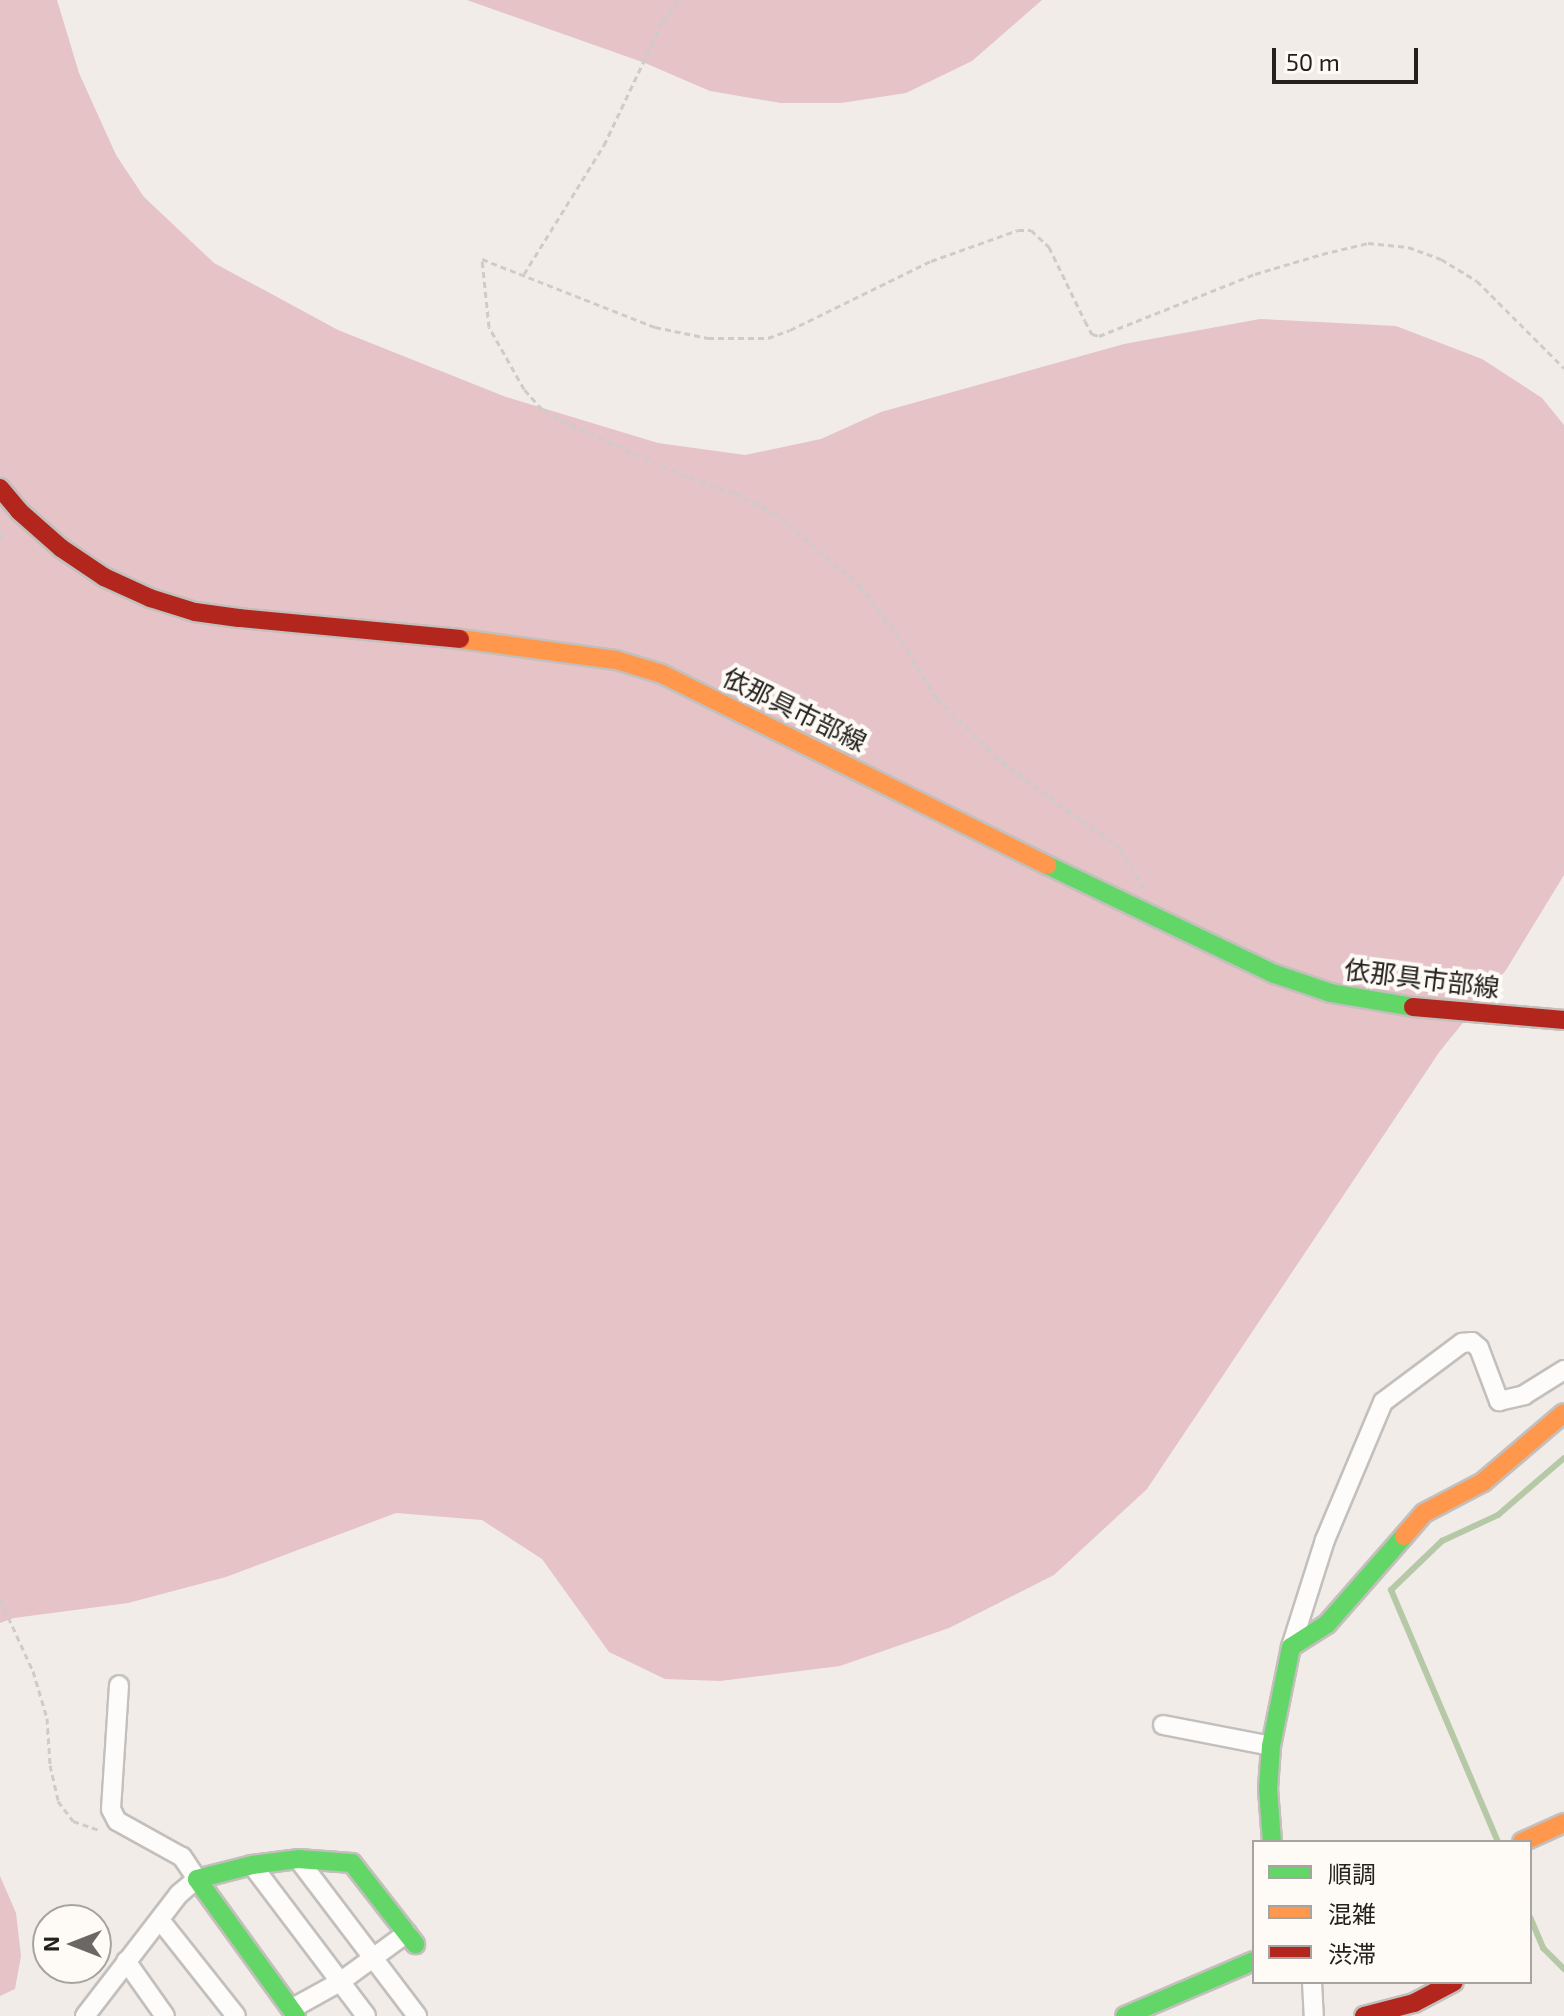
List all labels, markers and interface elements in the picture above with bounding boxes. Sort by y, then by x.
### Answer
scale bar [1276,32,1422,82]
text: 50 m [1286,47,1340,76]
street label: 依那具市部線 [718,661,872,757]
street label: 依那具市部線 [1343,953,1501,1003]
legend [1252,1840,1532,1984]
text: 順調 [1328,1859,1376,1888]
text: 混雑 [1328,1899,1376,1928]
north arrow [32,1904,112,1984]
text: N [37,1936,63,1952]
text: 渋滞 [1328,1939,1376,1968]

